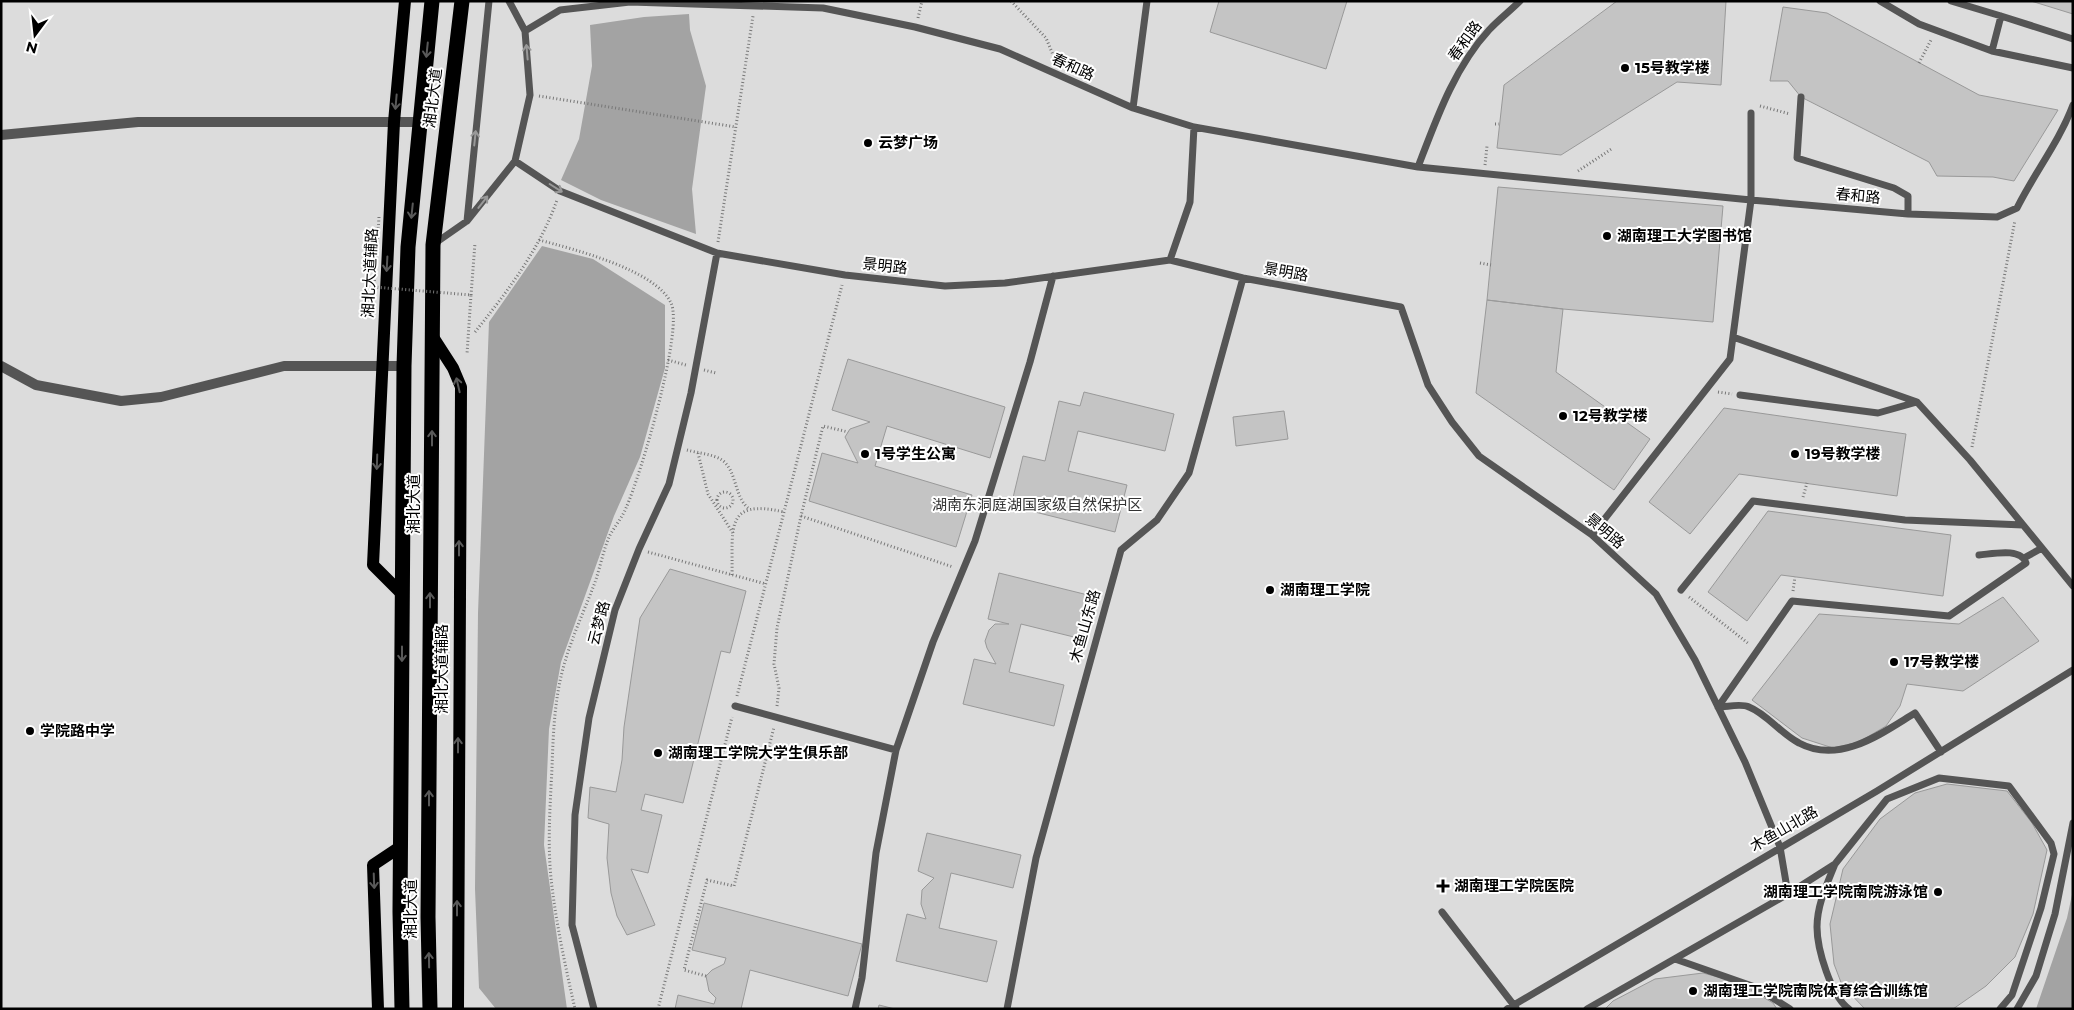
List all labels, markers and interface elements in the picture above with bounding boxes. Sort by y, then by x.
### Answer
north arrow [10,10,60,60]
street label: 春和路 [1444,17,1486,64]
text: N [24,37,39,58]
one-way arrow [423,41,432,57]
one-way arrow [522,45,531,61]
street label: 春和路 [1049,49,1098,84]
place label: 15号教学楼 [1635,58,1710,77]
marker: 15号教学楼 [1619,62,1631,74]
street label: 湘北大道 [419,67,446,129]
one-way arrow [391,94,401,110]
one-way arrow [471,130,480,146]
place label: 云梦广场 [878,133,938,152]
marker: 云梦广场 [862,137,874,149]
one-way arrow [548,183,562,193]
street label: 春和路 [1835,184,1881,207]
one-way arrow [477,195,488,208]
one-way arrow [407,203,417,219]
place label: 湖南理工大学图书馆 [1617,226,1752,245]
street label: 湘北大道辅路 [358,228,381,318]
marker: 湖南理工大学图书馆 [1601,230,1613,242]
street label: 景明路 [862,254,908,277]
one-way arrow [382,256,391,272]
street label: 景明路 [1262,258,1310,285]
one-way arrow [453,378,463,394]
place label: 12号教学楼 [1573,406,1648,425]
marker: 12号教学楼 [1557,410,1569,422]
one-way arrow [427,430,437,446]
place label: 1号学生公寓 [875,444,956,463]
place label: 19号教学楼 [1805,444,1880,463]
marker: 1号学生公寓 [859,448,871,460]
marker: 19号教学楼 [1789,448,1801,460]
one-way arrow [373,453,382,469]
street label: 湘北大道 [404,474,423,534]
park label: 湖南东洞庭湖国家级自然保护区 [932,495,1142,514]
street label: 景明路 [1582,509,1629,552]
one-way arrow [454,540,464,556]
place label: 湖南理工学院 [1280,580,1370,599]
marker: 湖南理工学院 [1264,584,1276,596]
street label: 木鱼山东路 [1065,587,1104,665]
one-way arrow [426,592,435,608]
street label: 云梦路 [584,599,614,647]
street label: 湘北大道辅路 [432,624,451,714]
one-way arrow [397,645,406,661]
place label: 17号教学楼 [1904,652,1979,671]
marker: 17号教学楼 [1888,656,1900,668]
place label: 学院路中学 [40,721,115,740]
marker: 学院路中学 [24,725,36,737]
one-way arrow [453,737,463,754]
place label: 湖南理工学院大学生俱乐部 [668,743,848,762]
marker: 湖南理工学院大学生俱乐部 [652,747,664,759]
one-way arrow [424,790,434,806]
street label: 木鱼山北路 [1747,802,1821,856]
one-way arrow [369,873,379,889]
place label: 湖南理工学院医院 [1454,876,1574,895]
street label: 湘北大道 [401,879,420,939]
marker: 湖南理工学院医院 [1436,879,1450,893]
place label: 湖南理工学院南院游泳馆 [1763,882,1928,901]
marker: 湖南理工学院南院游泳馆 [1932,886,1944,898]
one-way arrow [452,900,462,916]
one-way arrow [424,952,434,968]
place label: 湖南理工学院南院体育综合训练馆 [1703,981,1928,1000]
marker: 湖南理工学院南院体育综合训练馆 [1687,985,1699,997]

